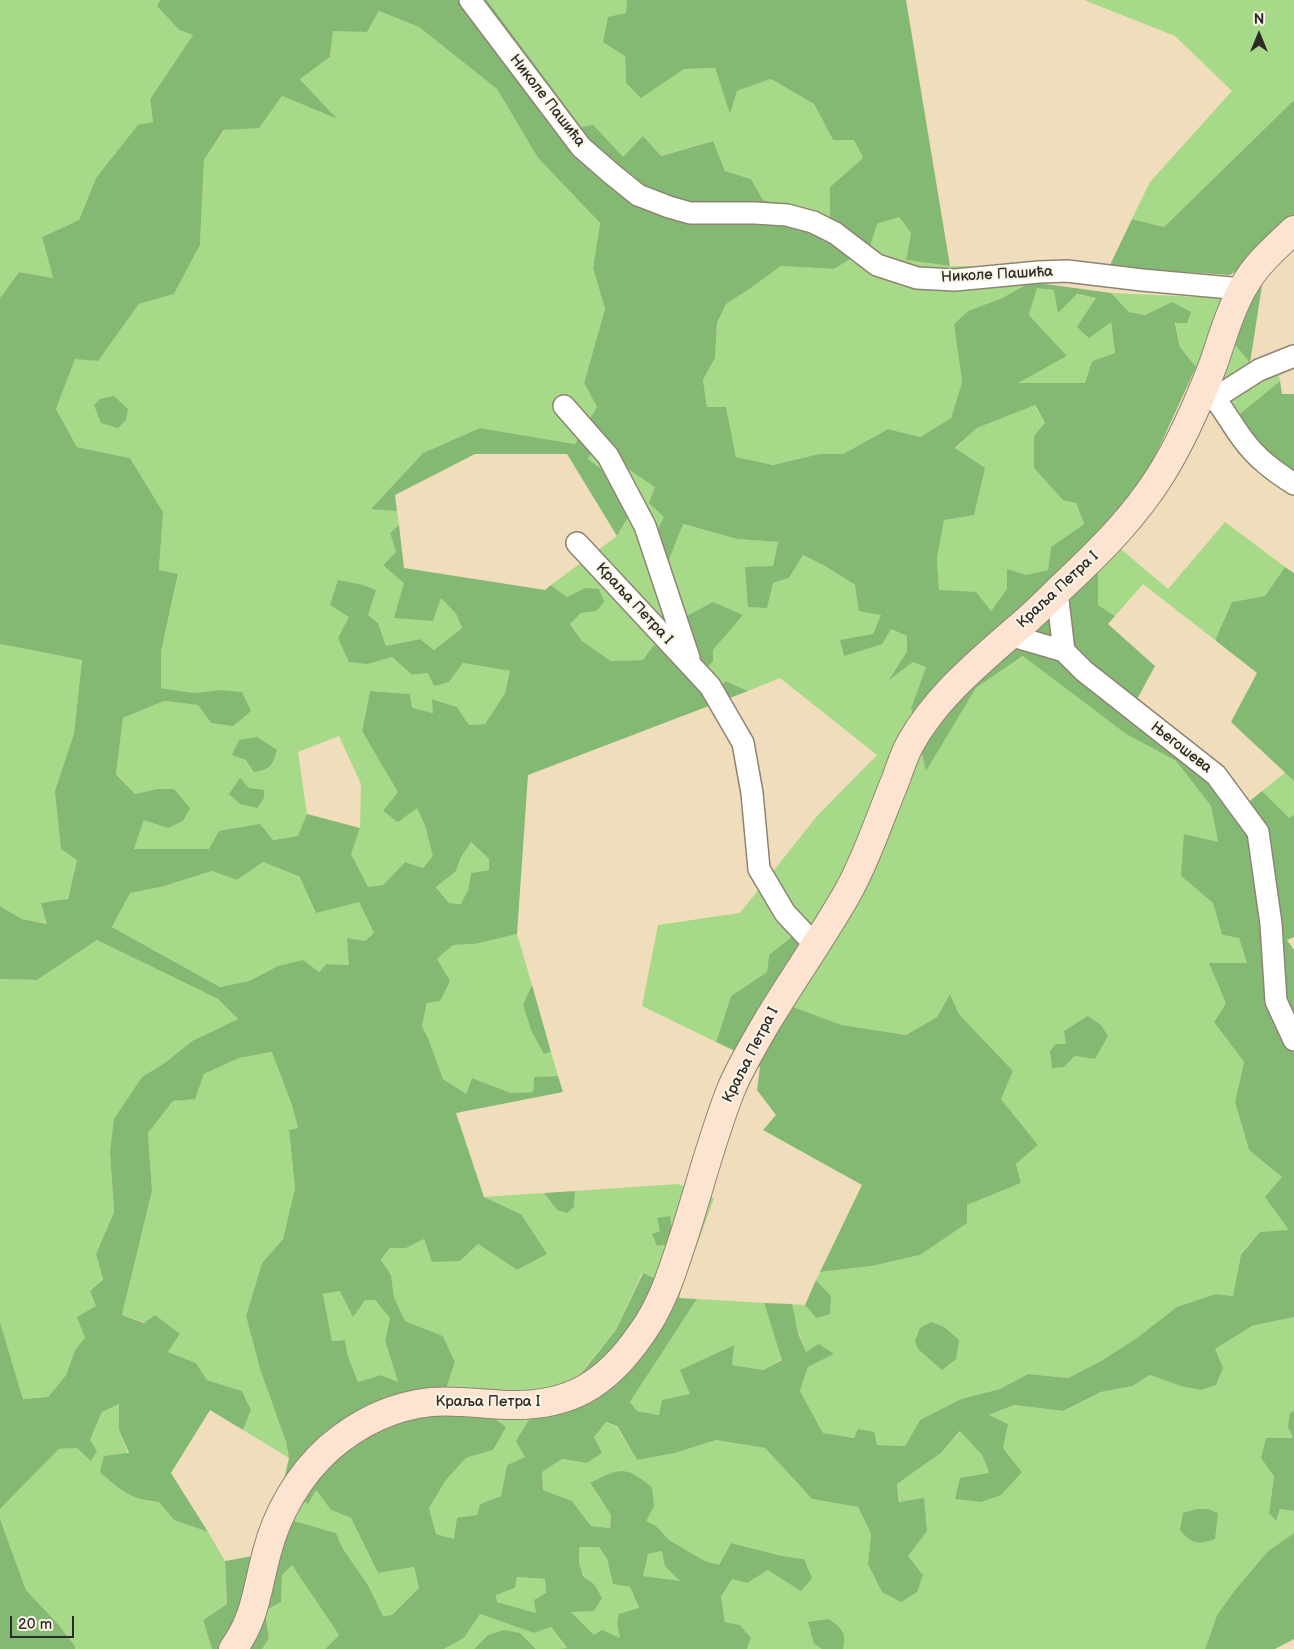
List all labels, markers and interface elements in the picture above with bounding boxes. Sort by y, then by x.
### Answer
north arrow [1234,10,1284,60]
text: N [1254,11,1264,28]
street label: Николе Пашића [505,51,589,151]
street label: Николе Пашића [941,263,1053,287]
street label: Краља Петра I [1014,548,1102,632]
street label: Краља Петра I [592,560,676,648]
street label: Његошева [1147,719,1215,777]
street label: Краља Петра I [719,1004,783,1106]
street label: Краља Петра I [436,1393,540,1411]
scale bar [12,1606,76,1638]
text: 20 m [18,1615,52,1634]

